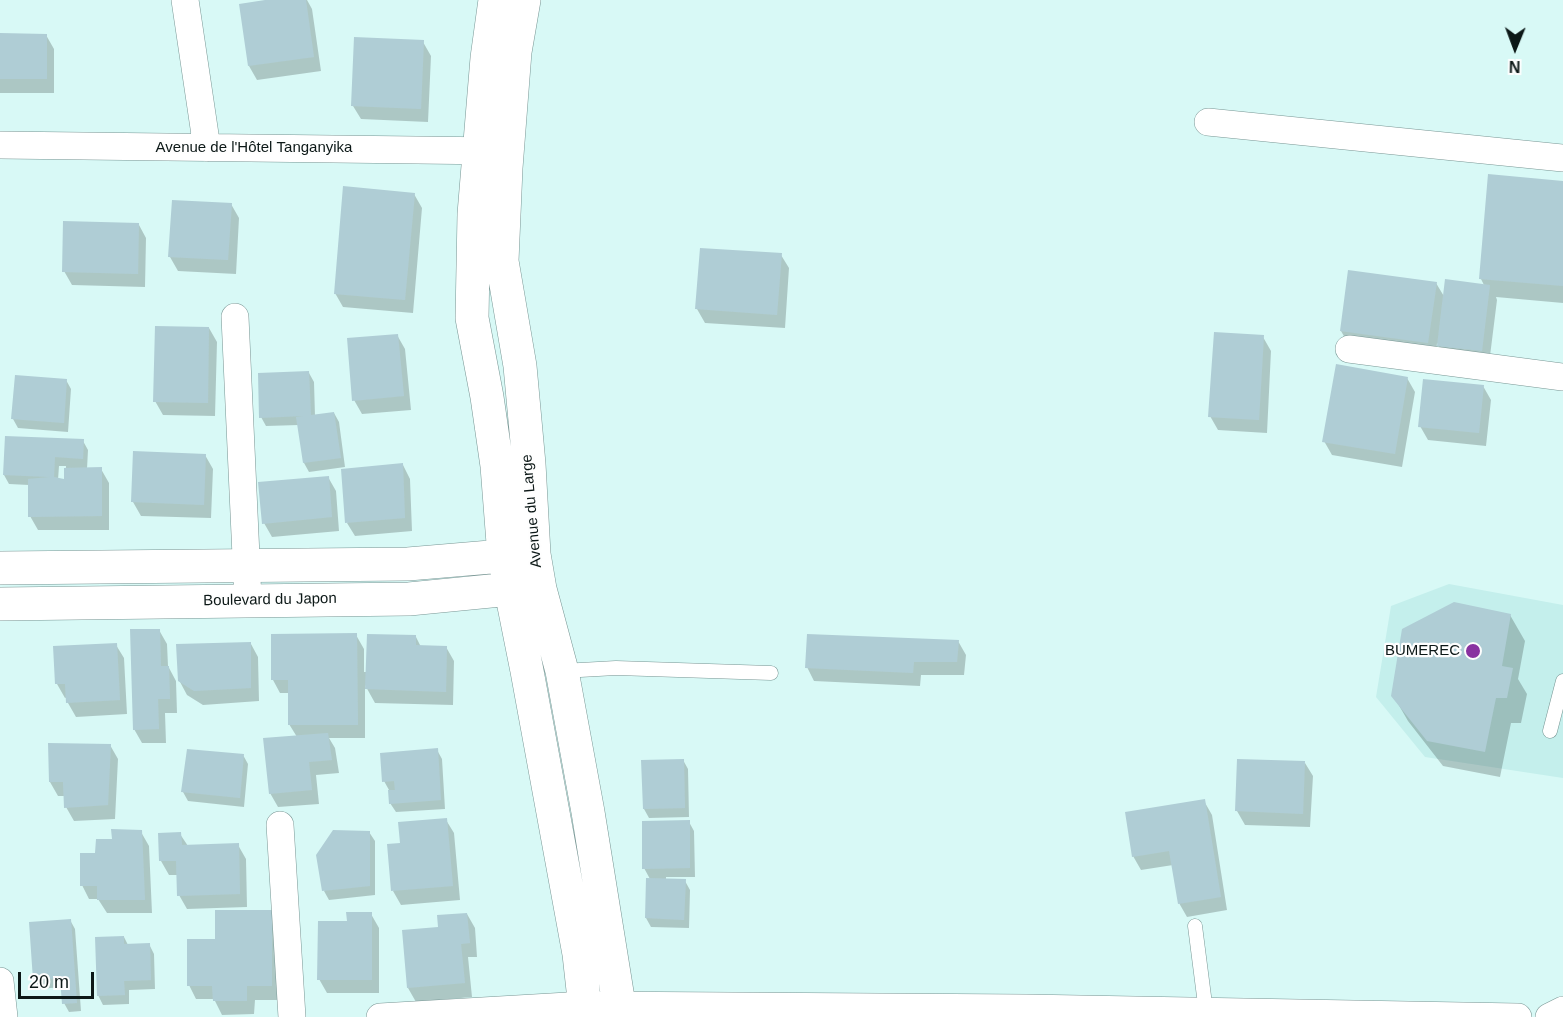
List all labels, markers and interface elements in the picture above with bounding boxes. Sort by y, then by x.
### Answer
north arrow [1485,18,1545,78]
text: N [1509,58,1521,75]
street label: Avenue de l'Hôtel Tanganyika [156,139,352,157]
street label: Avenue du Large [518,453,546,569]
street label: Boulevard du Japon [203,590,337,610]
place label: BUMEREC [1385,642,1460,660]
marker: BUMEREC [1464,642,1482,660]
scale bar [21,960,98,998]
text: 20 m [29,972,69,992]

